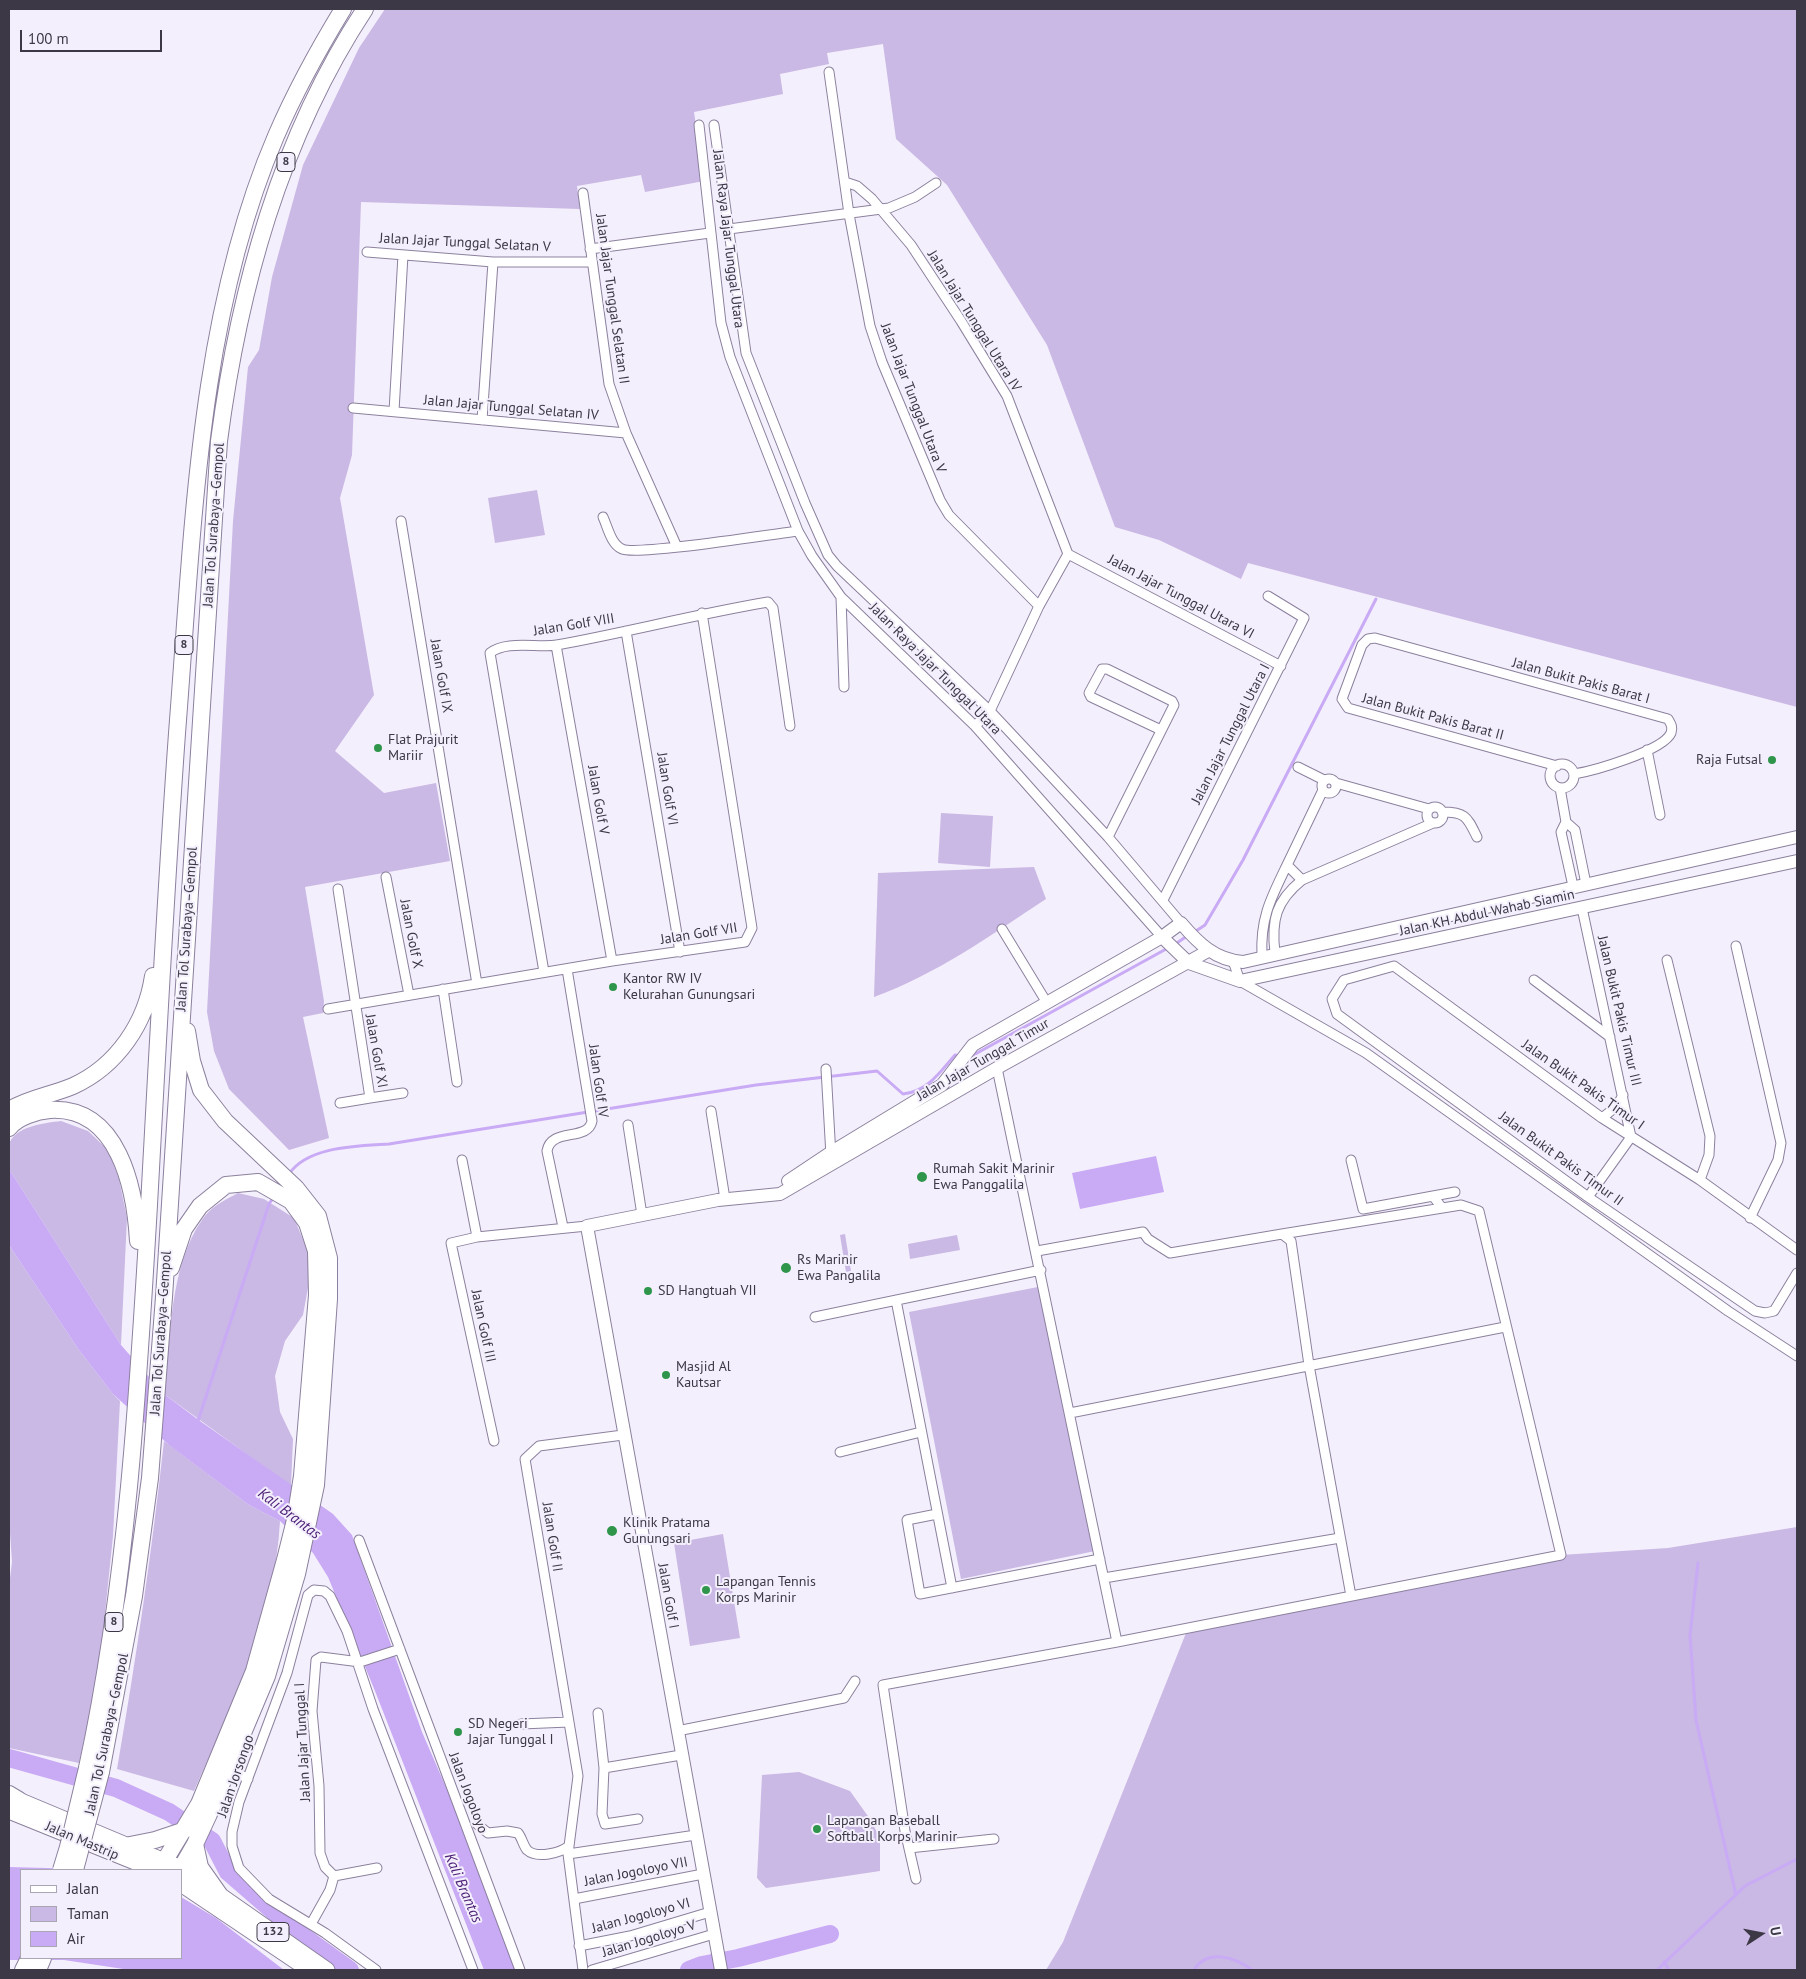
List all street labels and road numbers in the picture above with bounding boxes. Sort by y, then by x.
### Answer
street label: Jalan Raya Jajar Tunggal Utara [709,149,747,329]
road number: 8 [277,152,295,172]
street label: Jalan Jajar Tunggal Selatan II [592,213,632,385]
street label: Jalan Jajar Tunggal Selatan V [379,230,551,256]
street label: Jalan Jajar Tunggal Utara IV [924,247,1024,395]
street label: Jalan Jajar Tunggal Utara V [877,321,949,475]
street label: Jalan Jajar Tunggal Selatan IV [423,392,599,424]
street label: Jalan Tol Surabaya–Gempol [200,442,228,608]
street label: Jalan Jajar Tunggal Utara VI [1105,551,1257,643]
street label: Jalan Raya Jajar Tunggal Utara [865,599,1005,739]
street label: Jalan Golf VIII [532,610,616,640]
road number: 8 [175,636,193,654]
street label: Jalan Golf IX [426,638,456,714]
street label: Jalan Bukit Pakis Barat I [1510,655,1652,707]
street label: Jalan Jajar Tunggal Utara I [1188,661,1274,807]
street label: Jalan Bukit Pakis Barat II [1360,690,1506,744]
street label: Jalan Golf VI [653,751,681,827]
street label: Jalan Golf V [584,764,612,836]
street label: Jalan Tol Surabaya–Gempol [173,846,201,1012]
street label: Jalan KH Abdul Wahab Siamin [1398,886,1576,940]
street label: Jalan Golf X [396,898,426,970]
street label: Jalan Golf VII [659,920,739,948]
street label: Jalan Bukit Pakis Timur III [1594,934,1644,1088]
street label: Jalan Golf XI [361,1013,391,1089]
street label: Jalan Jajar Tunggal Timur [914,1015,1052,1105]
street label: Jalan Bukit Pakis Timur I [1519,1036,1647,1134]
street label: Jalan Golf IV [585,1043,611,1119]
street label: Jalan Bukit Pakis Timur II [1496,1108,1626,1210]
street label: Jalan Tol Surabaya–Gempol [147,1250,175,1416]
street label: Jalan Golf III [467,1288,499,1364]
street label: Jalan Golf II [538,1501,566,1573]
street label: Jalan Golf I [654,1562,682,1630]
road number: 8 [105,1612,123,1631]
street label: Jalan Tol Surabaya–Gempol [82,1652,132,1816]
street label: Jalan Jajar Tunggal I [291,1682,315,1802]
street label: Jalan Jorsongo [214,1733,258,1819]
street label: Jalan Jogoloyo [445,1750,491,1836]
street label: Jalan Mastrip [43,1818,121,1864]
street label: Jalan Jogoloyo VII [583,1854,689,1890]
street label: Jalan Jogoloyo VI [590,1895,692,1937]
street label: Jalan Jogoloyo V [600,1917,698,1961]
road number: 132 [257,1922,289,1941]

